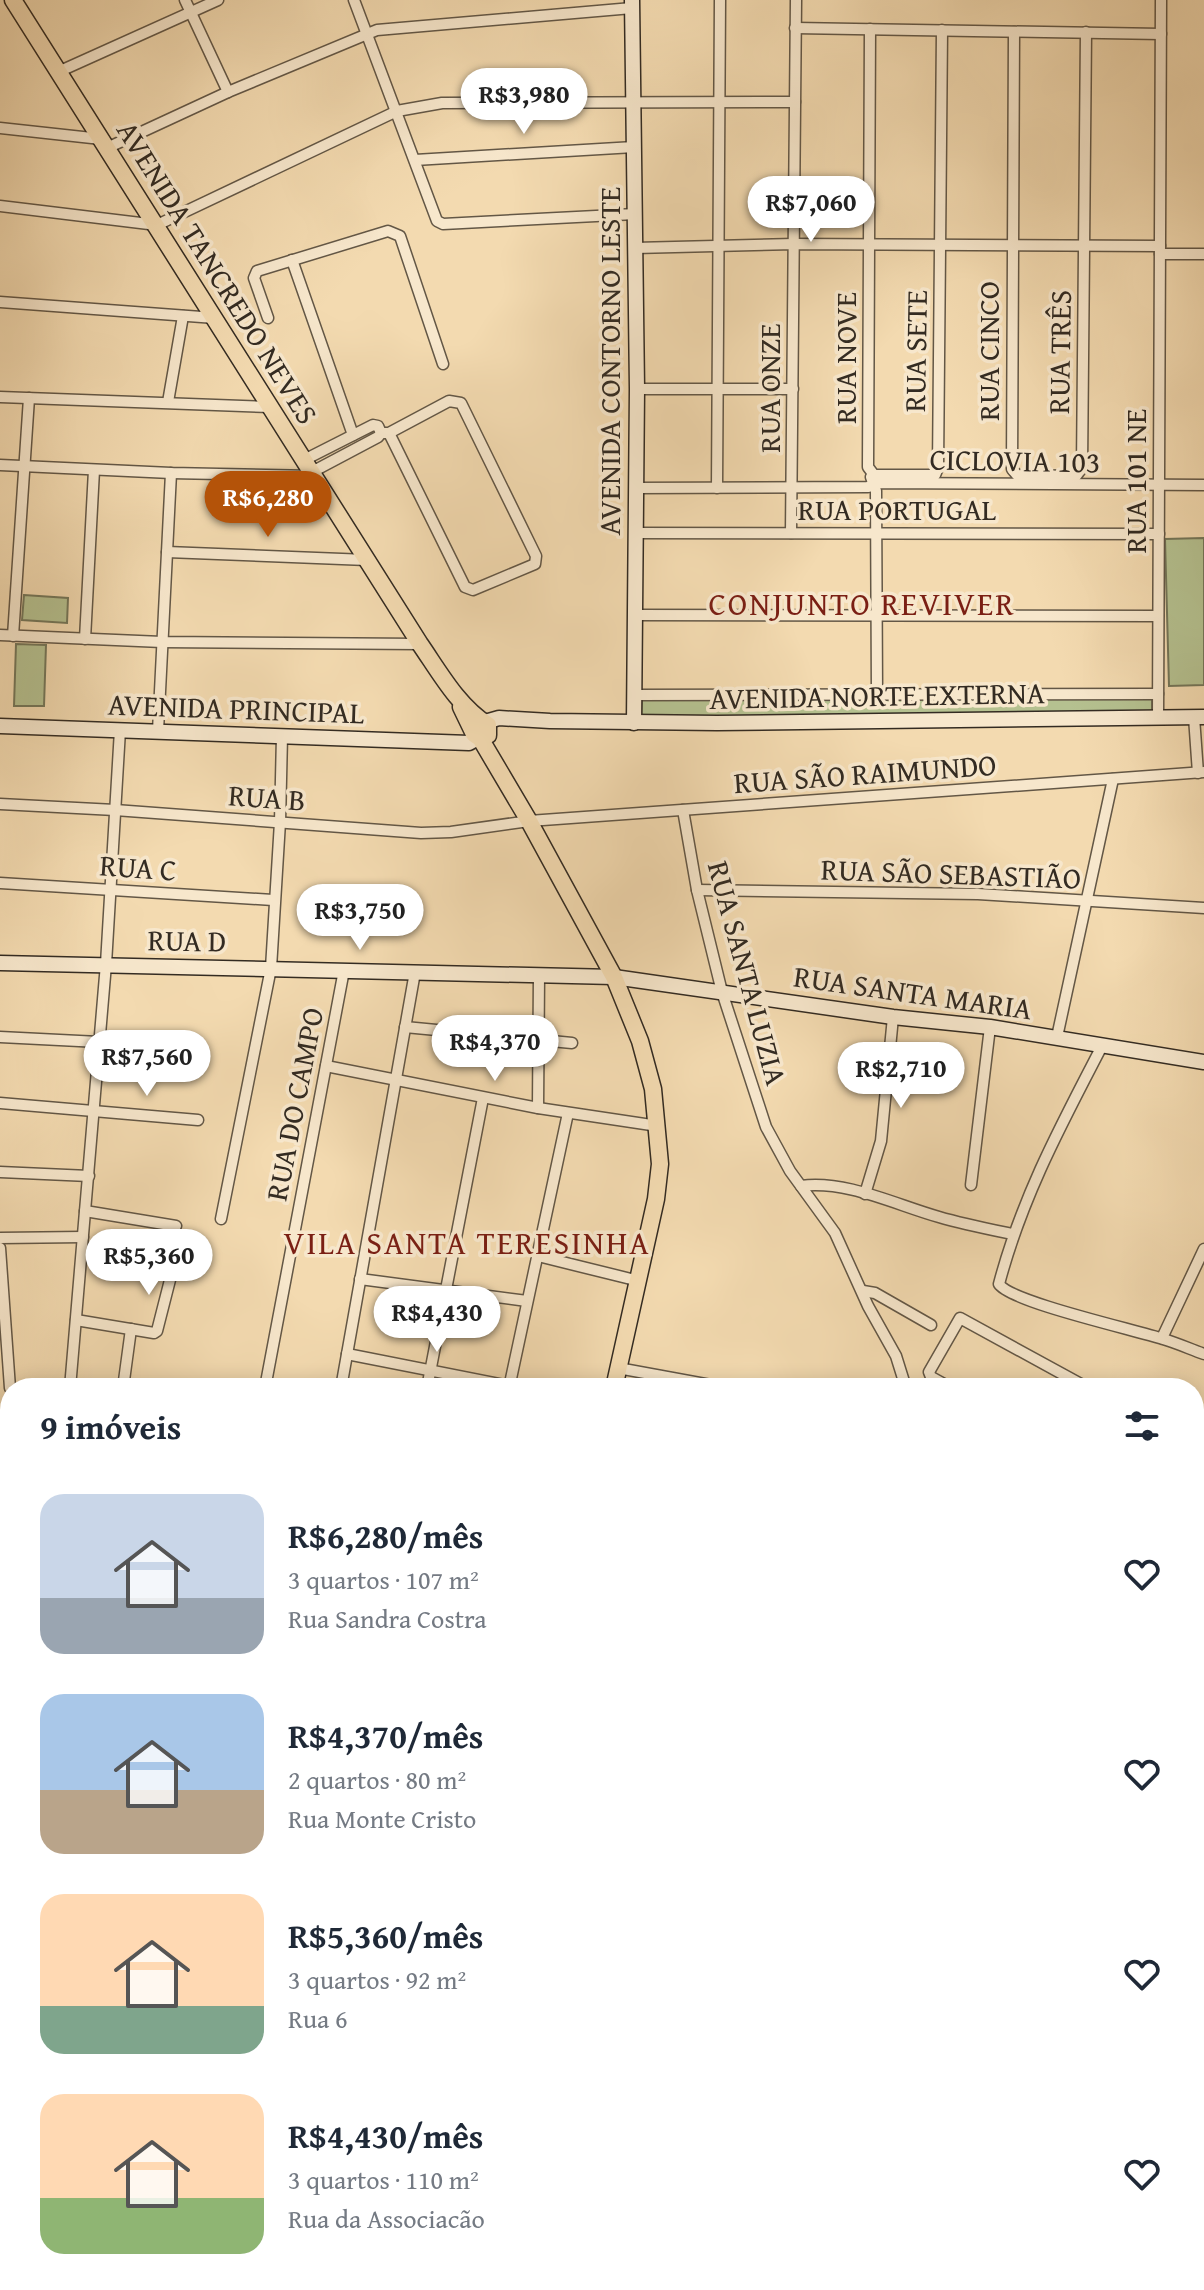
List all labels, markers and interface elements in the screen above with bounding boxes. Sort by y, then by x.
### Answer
pin: R$3,980 [450,68,598,136]
text: R$3,980 [479,74,569,113]
street label: AVENIDA TANCREDO NEVES [106,112,330,432]
pin: R$7,060 [737,176,885,244]
text: R$7,060 [766,182,856,221]
street label: AVENIDA CONTORNO LESTE [587,187,631,536]
street label: RUA CINCO [966,281,1010,421]
street label: RUA TRÊS [1036,289,1082,415]
street label: RUA SETE [892,290,938,412]
street label: RUA NOVE [823,292,867,424]
street label: RUA ONZE [747,323,791,453]
street label: RUA 101 NE [1113,408,1157,554]
street label: CICLOVIA 103 [929,437,1101,483]
pin: R$6,280 [194,471,342,539]
text: R$6,280 [223,477,313,516]
street label: RUA PORTUGAL [798,487,997,531]
district label: CONJUNTO REVIVER [708,580,1016,627]
street label: AVENIDA NORTE EXTERNA [709,670,1045,720]
street label: AVENIDA PRINCIPAL [107,682,365,734]
street label: RUA SÃO RAIMUNDO [732,742,998,804]
street label: RUA B [227,772,307,822]
street label: RUA C [98,842,178,892]
street label: RUA SÃO SEBASTIÃO [820,846,1082,900]
street label: RUA SANTA LUZIA [697,856,799,1090]
pin: R$3,750 [286,884,434,952]
text: R$3,750 [315,890,405,929]
street label: RUA D [147,917,227,963]
street label: RUA SANTA MARIA [791,954,1035,1030]
street label: RUA DO CAMPO [254,1004,334,1204]
pin: R$4,370 [421,1015,569,1083]
text: R$4,370 [450,1021,540,1060]
pin: R$7,560 [73,1030,221,1098]
text: R$7,560 [102,1036,192,1075]
pin: R$2,710 [827,1042,975,1110]
text: R$2,710 [856,1048,946,1087]
district label: VILA SANTA TERESINHA [283,1219,651,1266]
pin: R$5,360 [75,1229,223,1297]
text: R$5,360 [104,1235,194,1274]
pin: R$4,430 [363,1286,511,1354]
text: R$4,430 [392,1292,482,1331]
text: 9 imóveis [40,1402,181,1451]
icon: filters [1120,1404,1164,1448]
text: R$6,280/mês [288,1511,483,1560]
icon: home [104,1526,200,1622]
icon: heart [1120,1552,1164,1596]
text: 3 quartos · 107 m² [288,1560,479,1599]
text: Rua Sandra Costra [288,1599,487,1638]
text: R$4,370/mês [288,1711,483,1760]
icon: home [104,1726,200,1822]
icon: heart [1120,1752,1164,1796]
text: 2 quartos · 80 m² [288,1760,466,1799]
text: Rua Monte Cristo [288,1799,476,1838]
text: R$5,360/mês [288,1911,483,1960]
icon: home [104,1926,200,2022]
icon: heart [1120,1952,1164,1996]
text: 3 quartos · 92 m² [288,1960,466,1999]
text: Rua 6 [288,1999,348,2038]
text: R$4,430/mês [288,2111,483,2160]
icon: home [104,2126,200,2222]
icon: heart [1120,2152,1164,2196]
text: 3 quartos · 110 m² [288,2160,479,2199]
text: Rua da Associacão [288,2199,485,2238]

